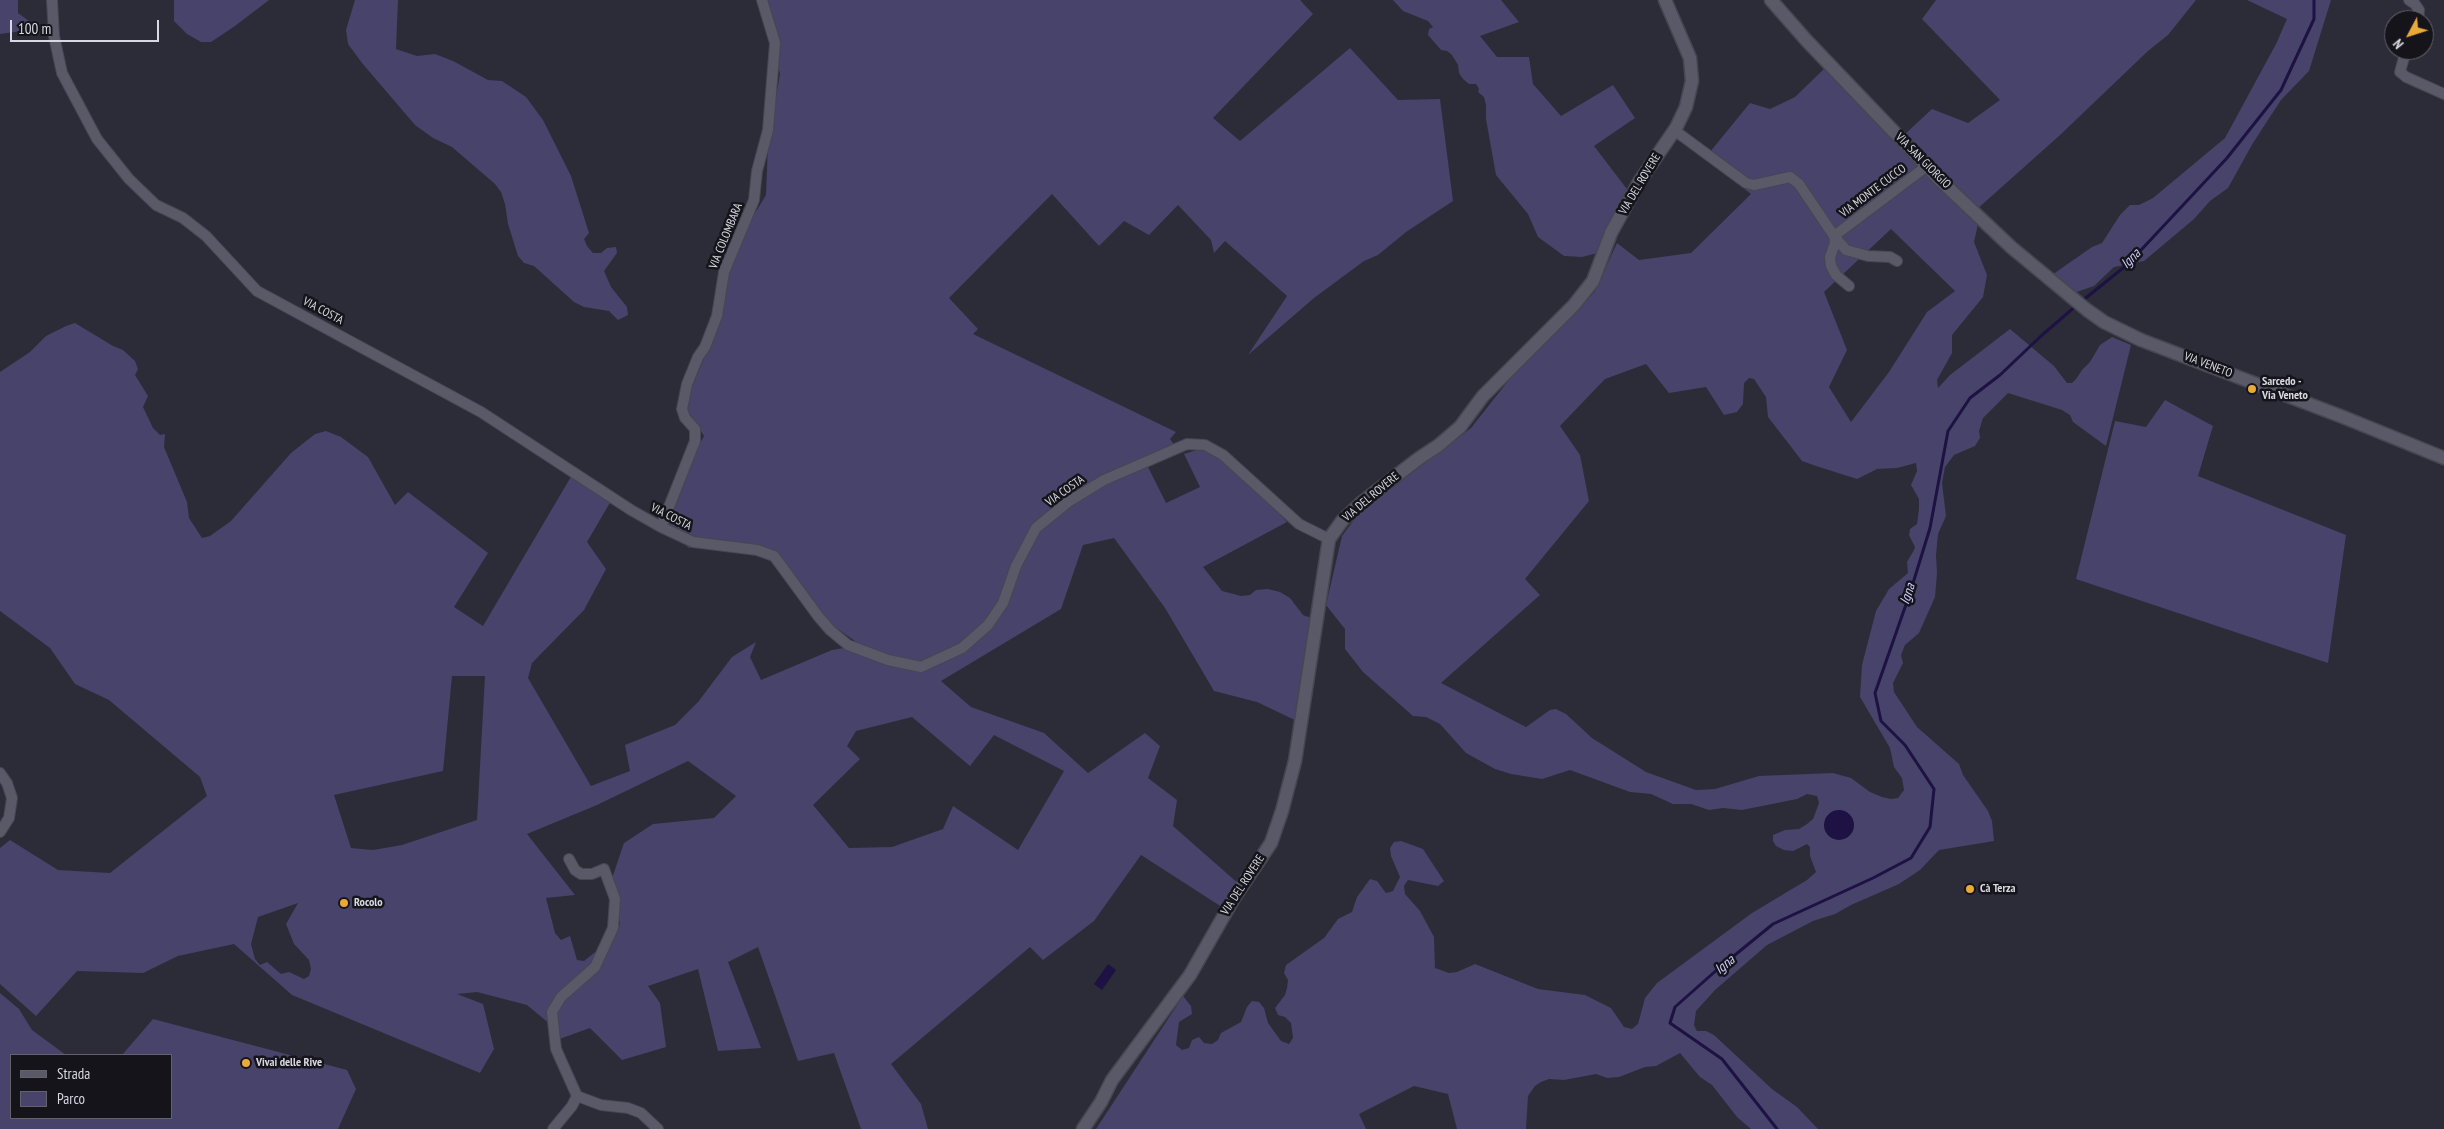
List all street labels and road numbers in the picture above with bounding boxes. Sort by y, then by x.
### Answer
street label: VIA SAN GIORGIO [1892,130,1954,192]
street label: VIA DEL ROVERE [1616,151,1664,217]
street label: VIA MONTE CUCCO [1837,161,1909,221]
street label: VIA COLOMBARA [706,201,746,271]
street label: VIA COSTA [300,294,346,328]
street label: VIA VENETO [2182,349,2234,381]
street label: VIA DEL ROVERE [1340,469,1402,525]
street label: VIA COSTA [1043,473,1087,509]
street label: VIA COSTA [648,501,694,533]
street label: VIA DEL ROVERE [1218,852,1268,918]

